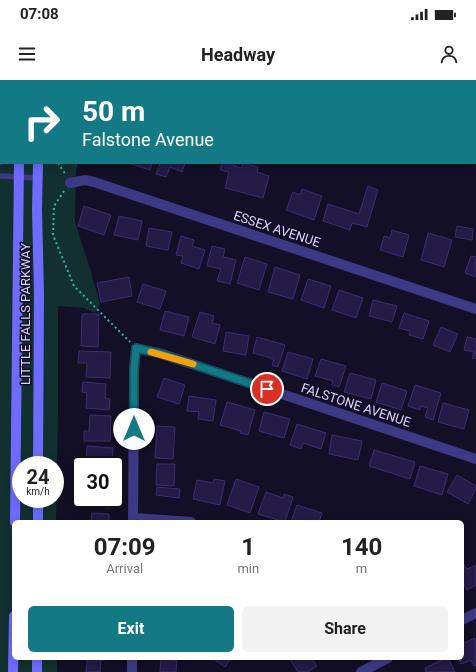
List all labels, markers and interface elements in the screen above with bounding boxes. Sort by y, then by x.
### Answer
text: 07:08 [20,5,59,23]
icon: menu [16,43,38,65]
icon: person [438,43,460,65]
text: Headway [201,44,275,65]
text: 50 m [82,95,145,128]
icon: right [16,96,68,148]
text: Falstone Avenue [82,129,214,150]
street label: ESSEX AVENUE [232,208,322,250]
street label: LITTLE FALLS PARKWAY [18,243,33,385]
pin [250,372,284,406]
icon: arrive [256,378,278,400]
street label: FALSTONE AVENUE [299,380,413,430]
position arrow [113,408,155,450]
speed limit sign: 30 [72,456,124,508]
text: 24 [27,465,49,489]
text: km/h [26,486,50,497]
text: 07:09 [94,533,156,561]
text: 1 [241,533,255,561]
text: 140 [341,533,382,561]
text: Arrival [106,561,143,576]
text: min [237,561,259,576]
text: m [356,561,367,576]
button: Exit [28,606,234,652]
button: Share [242,606,448,652]

